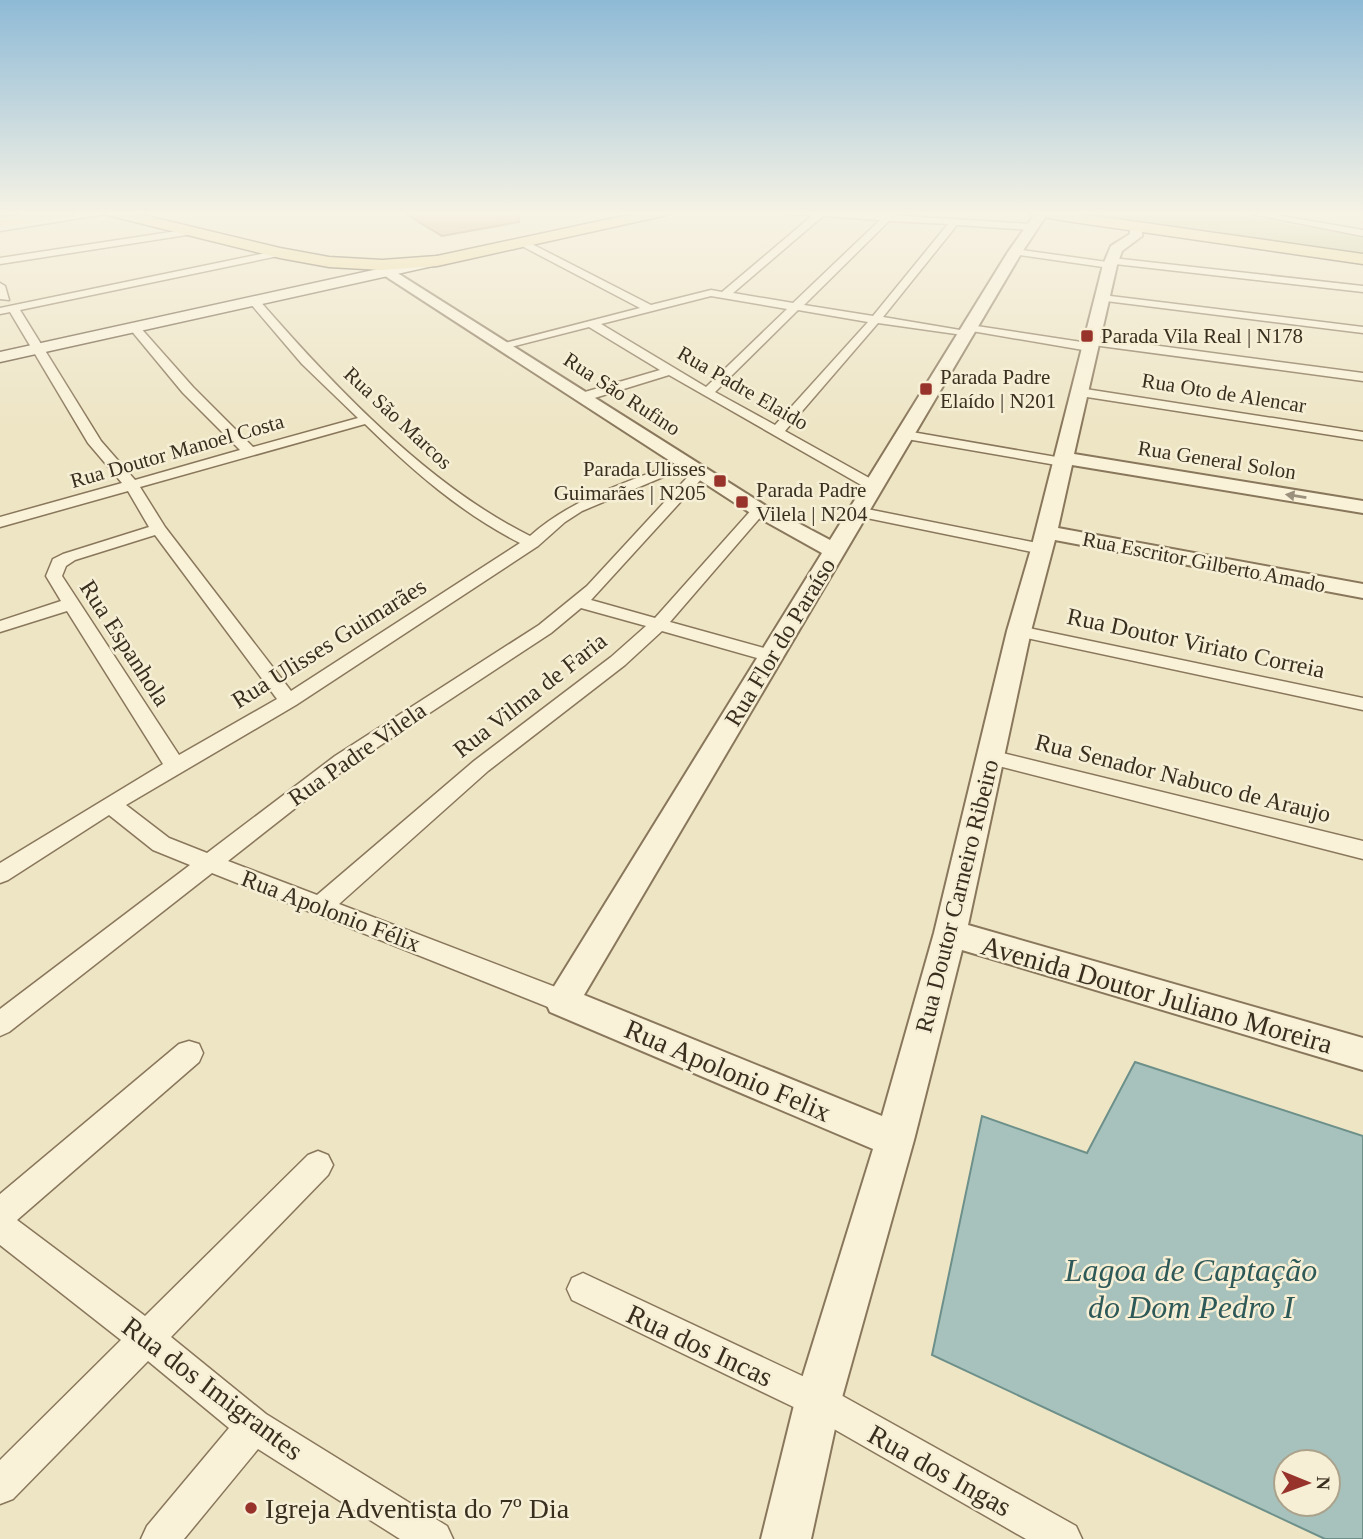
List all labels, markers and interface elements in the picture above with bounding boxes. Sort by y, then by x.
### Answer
place label: Parada Vila Real | N178 [1101,324,1303,348]
marker: Parada Vila Real | N178 [1079,328,1095,344]
street label: Rua Padre Elaido [673,341,813,435]
street label: Rua São Rufino [559,347,685,441]
street label: Rua São Marcos [339,362,457,474]
place label: Parada Padre Elaído | N201 [940,365,1056,413]
street label: Rua Oto de Alencar [1140,368,1308,418]
marker: Parada Padre Elaído | N201 [918,381,934,397]
street label: Rua Doutor Manoel Costa [67,409,287,493]
street label: Rua General Solon [1136,436,1298,484]
place label: Parada Ulisses Guimarães | N205 [554,457,706,505]
marker: Parada Ulisses Guimarães | N205 [712,473,728,489]
place label: Parada Padre Vilela | N204 [756,478,868,526]
one-way arrow [1285,490,1307,501]
marker: Parada Padre Vilela | N204 [734,494,750,510]
street label: Rua Escritor Gilberto Amado [1081,527,1327,597]
street label: Rua Flor do Paraíso [720,553,840,731]
street label: Rua Ulisses Guimarães [227,573,431,713]
street label: Rua Espanhola [75,575,175,711]
street label: Rua Doutor Viriato Correia [1065,603,1328,683]
street label: Rua Vilma de Faria [448,627,612,763]
street label: Rua Padre Vilela [283,697,431,811]
street label: Rua Senador Nabuco de Araujo [1032,729,1334,827]
street label: Rua Doutor Carneiro Ribeiro [910,757,1004,1035]
street label: Rua Apolonio Félix [238,865,424,957]
street label: Avenida Doutor Juliano Moreira [978,929,1337,1060]
street label: Rua Apolonio Felix [620,1013,836,1128]
water label: Lagoa de Captação do Dom Pedro I [1064,1252,1317,1325]
street label: Rua dos Incas [622,1298,778,1393]
street label: Rua dos Imigrantes [116,1310,309,1466]
street label: Rua dos Ingas [863,1418,1017,1522]
north arrow [1272,1448,1342,1518]
text: N [1313,1476,1334,1491]
place label: Igreja Adventista do 7º Dia [265,1493,570,1524]
marker: Igreja Adventista do 7º Dia [243,1500,259,1516]

